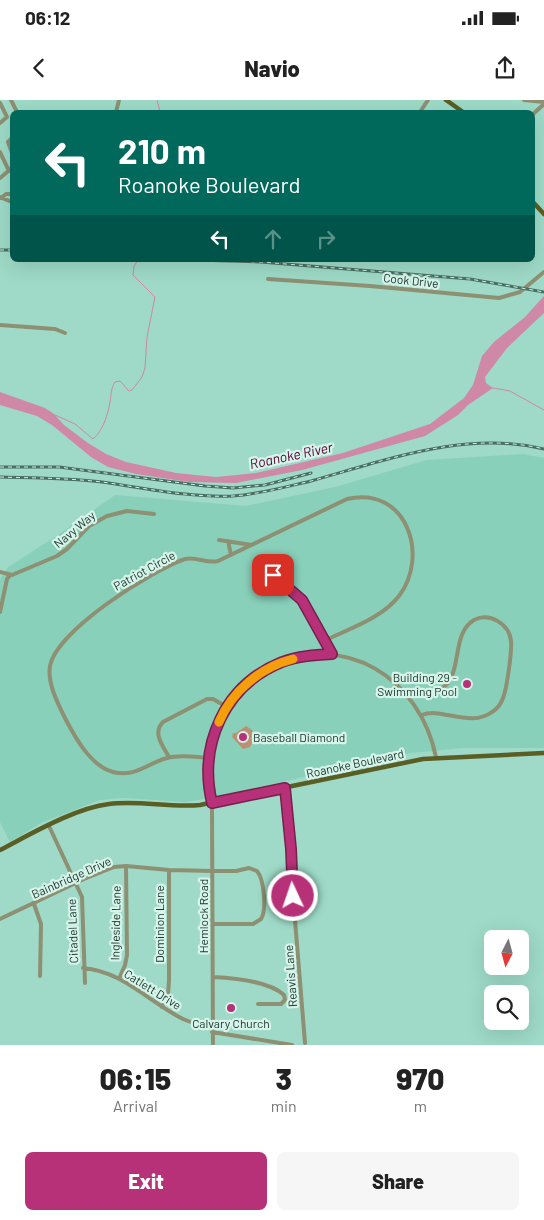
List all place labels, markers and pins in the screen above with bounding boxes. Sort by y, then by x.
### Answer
pin [252,554,294,596]
place label: Building 29 - Swimming Pool [377,670,457,698]
marker: Building 29 - Swimming Pool [461,678,473,690]
place label: Baseball Diamond [253,730,345,744]
marker: Baseball Diamond [237,731,249,743]
marker: Calvary Church [225,1002,237,1014]
place label: Calvary Church [192,1016,270,1030]

